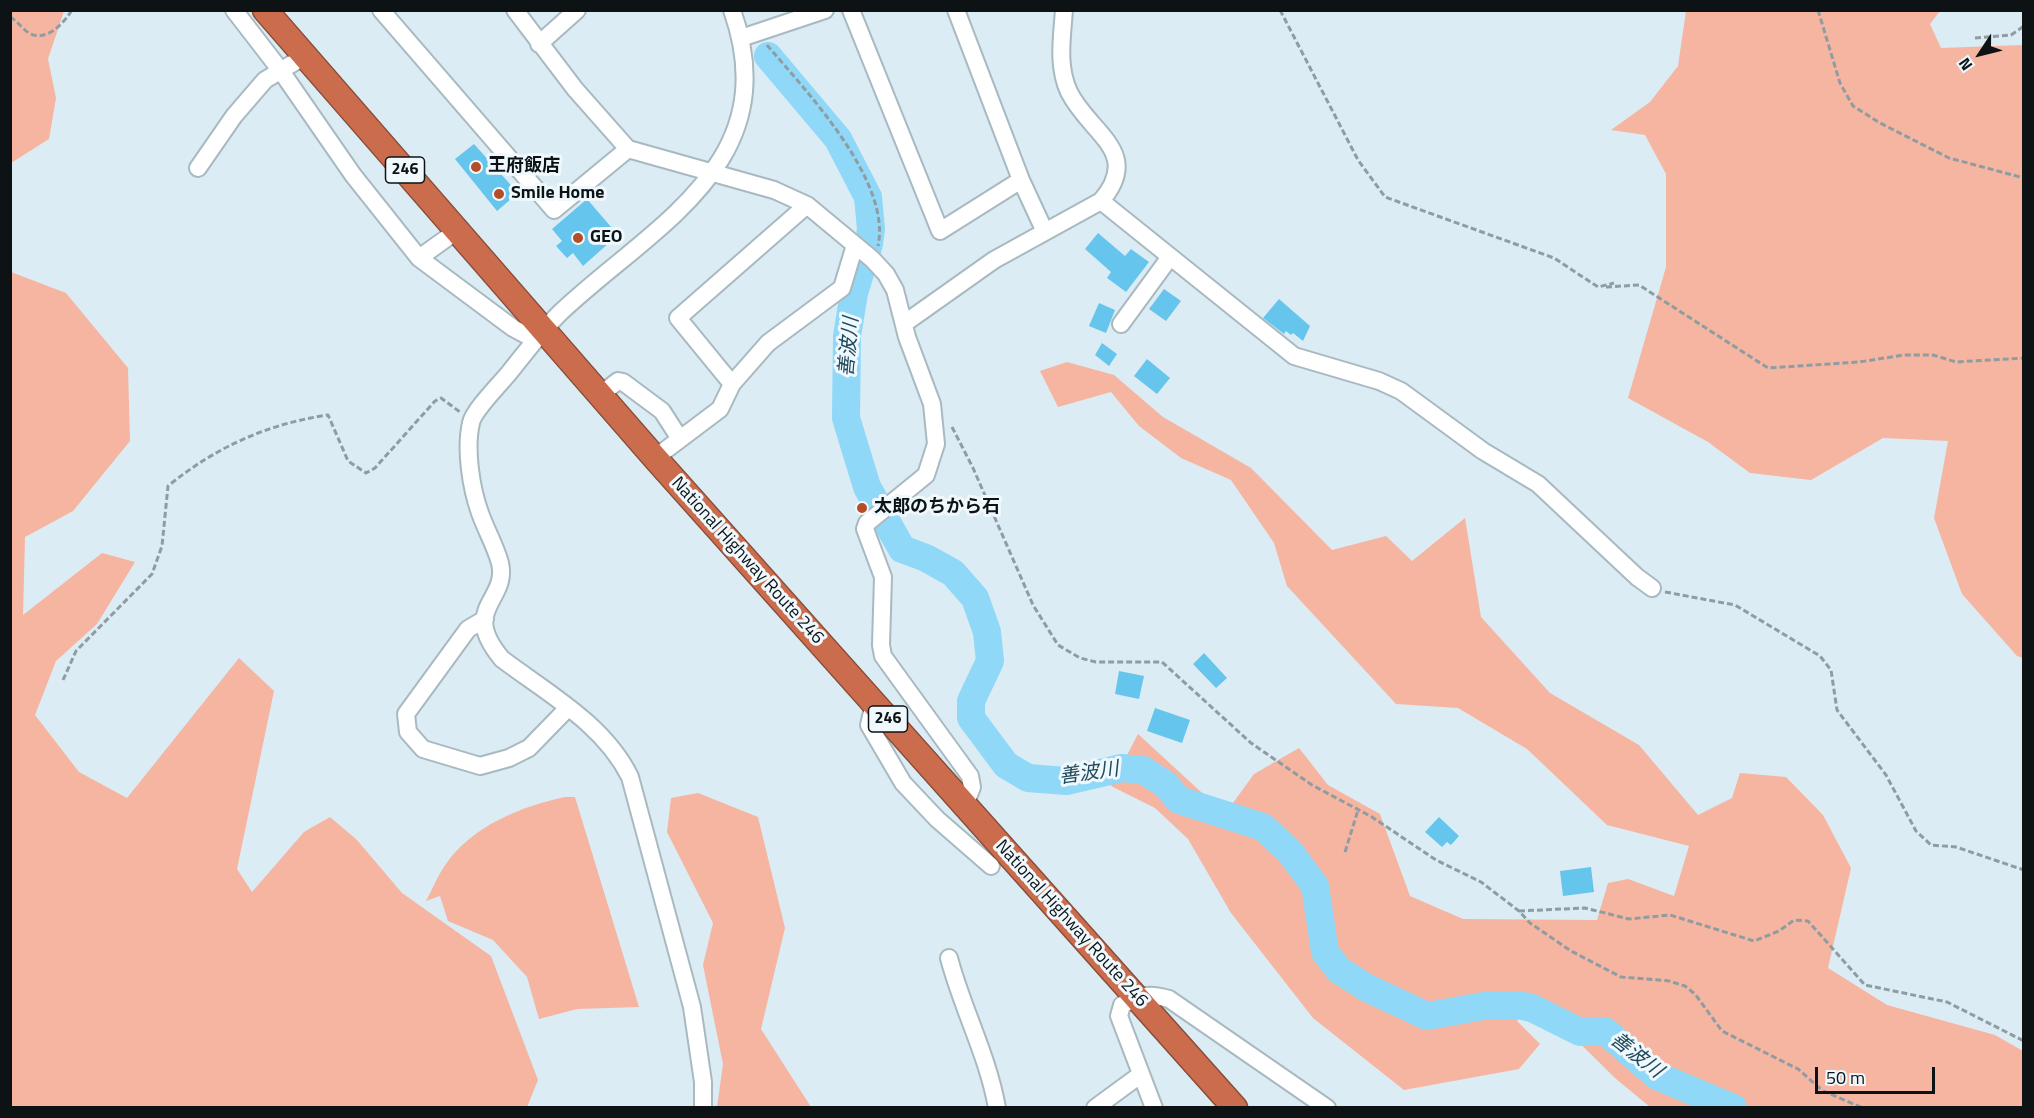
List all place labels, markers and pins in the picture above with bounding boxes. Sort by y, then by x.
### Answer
place label: 王府飯店 [488,156,560,178]
marker: 王府飯店 [469,160,483,174]
place label: Smile Home [511,183,604,205]
marker: Smile Home [492,187,506,201]
place label: GEO [590,227,623,249]
marker: GEO [571,231,585,245]
place label: 太郎のちから石 [874,497,1000,519]
marker: 太郎のちから石 [855,501,869,515]

